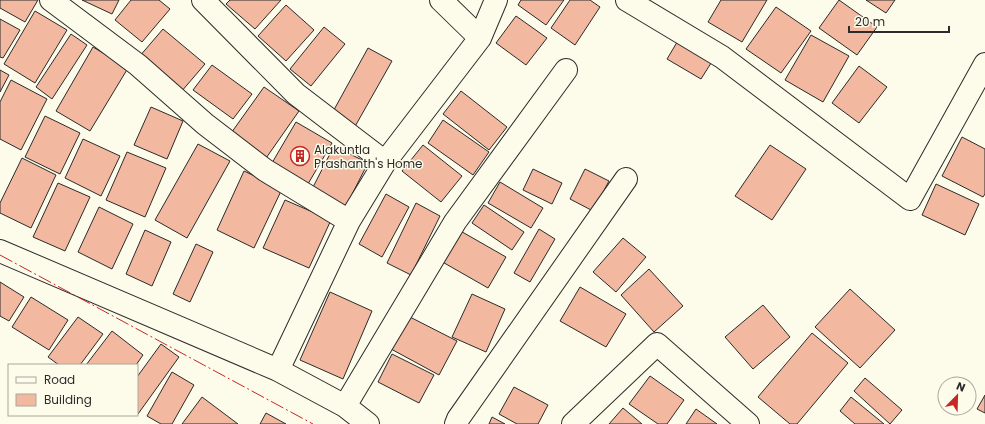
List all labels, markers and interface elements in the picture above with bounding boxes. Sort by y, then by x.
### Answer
scale bar [849,8,949,34]
text: 20 m [855,13,885,30]
place label: Alakuntla Prashanth's Home [314,141,422,172]
building icon: Alakuntla Prashanth's Home [289,145,311,167]
legend [8,364,138,416]
text: Road [44,371,75,388]
north arrow [937,376,977,416]
text: N [954,378,968,396]
text: Building [44,391,92,408]

